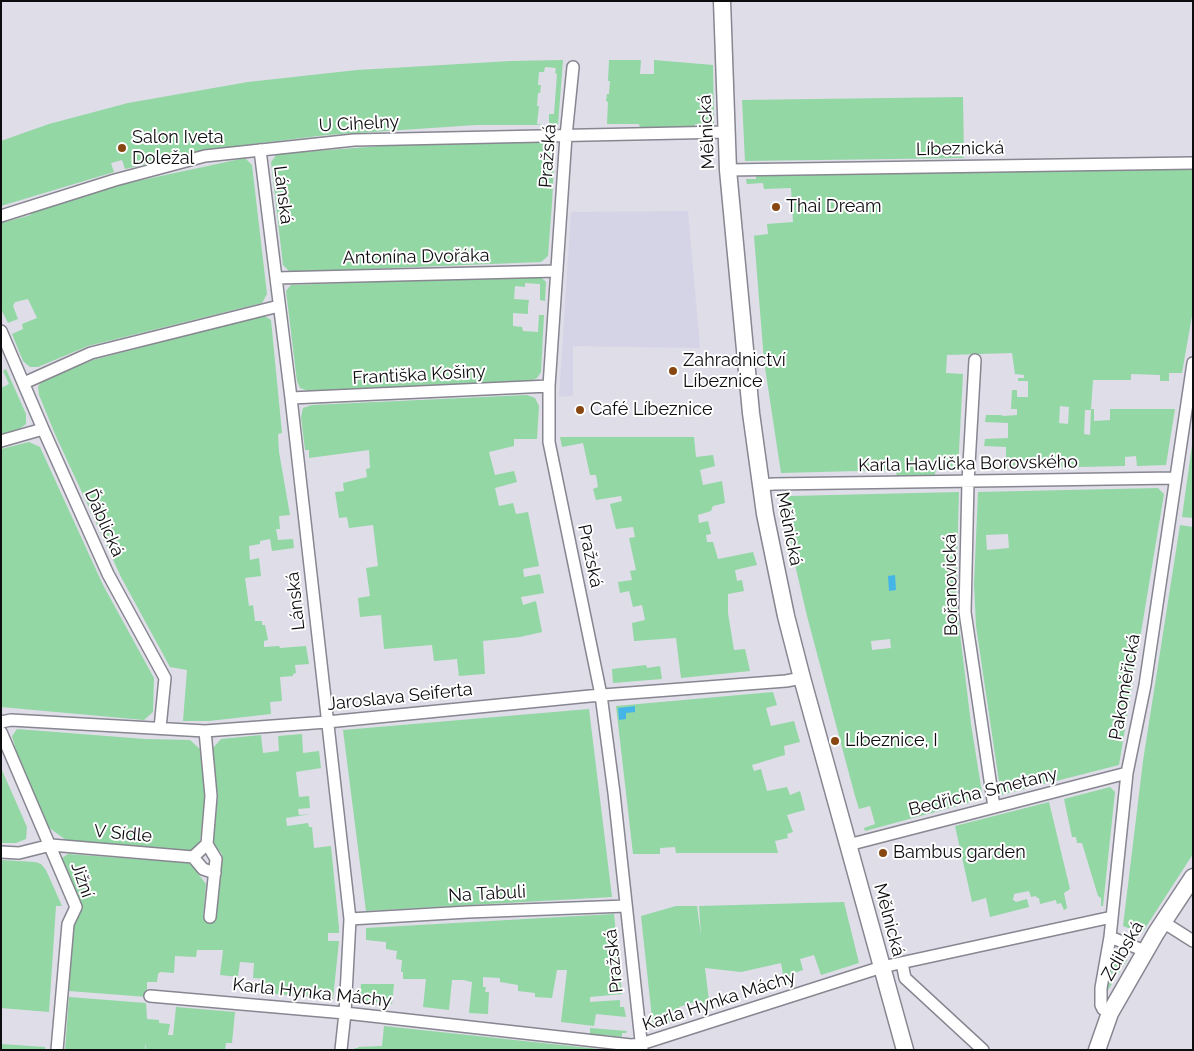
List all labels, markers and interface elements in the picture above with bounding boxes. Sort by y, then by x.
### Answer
street label: Mělnická [694,94,720,170]
street label: U Cihelny [318,111,400,137]
street label: Pražská [535,123,561,189]
place label: Salon Iveta Doležal [132,127,223,170]
street label: Líbeznická [916,137,1004,161]
marker: Salon Iveta Doležal [116,142,128,154]
street label: Lánská [269,165,297,225]
place label: Thai Dream [786,196,882,218]
marker: Thai Dream [770,201,782,213]
street label: Antonína Dvořáka [342,245,490,269]
place label: Zahradnictví Líbeznice [683,350,786,392]
street label: Františka Košiny [352,361,486,389]
marker: Zahradnictví Líbeznice [667,365,679,377]
place label: Café Líbeznice [590,399,712,421]
marker: Café Líbeznice [574,404,586,416]
street label: Karla Havlíčka Borovského [858,451,1078,477]
street label: Ďáblická [80,486,128,560]
street label: Mělnická [771,490,807,568]
street label: Pražská [573,522,607,590]
street label: Bořanovická [939,534,963,636]
street label: Lánská [282,571,310,631]
street label: Pakoměřická [1105,632,1145,742]
street label: Jaroslava Seiferta [326,679,474,715]
place label: Líbeznice, I [845,730,938,752]
marker: Líbeznice, I [829,735,841,747]
street label: Bedřicha Smetany [906,763,1060,821]
street label: V Sídle [93,821,153,847]
place label: Bambus garden [893,842,1026,864]
marker: Bambus garden [877,847,889,859]
street label: Jižní [66,860,98,900]
street label: Na Tabuli [448,881,526,907]
street label: Mělnická [869,881,909,959]
street label: Zdibská [1097,917,1149,985]
street label: Pražská [600,928,628,994]
street label: Karla Hynka Máchy [640,966,798,1036]
street label: Karla Hynka Máchy [231,974,393,1012]

